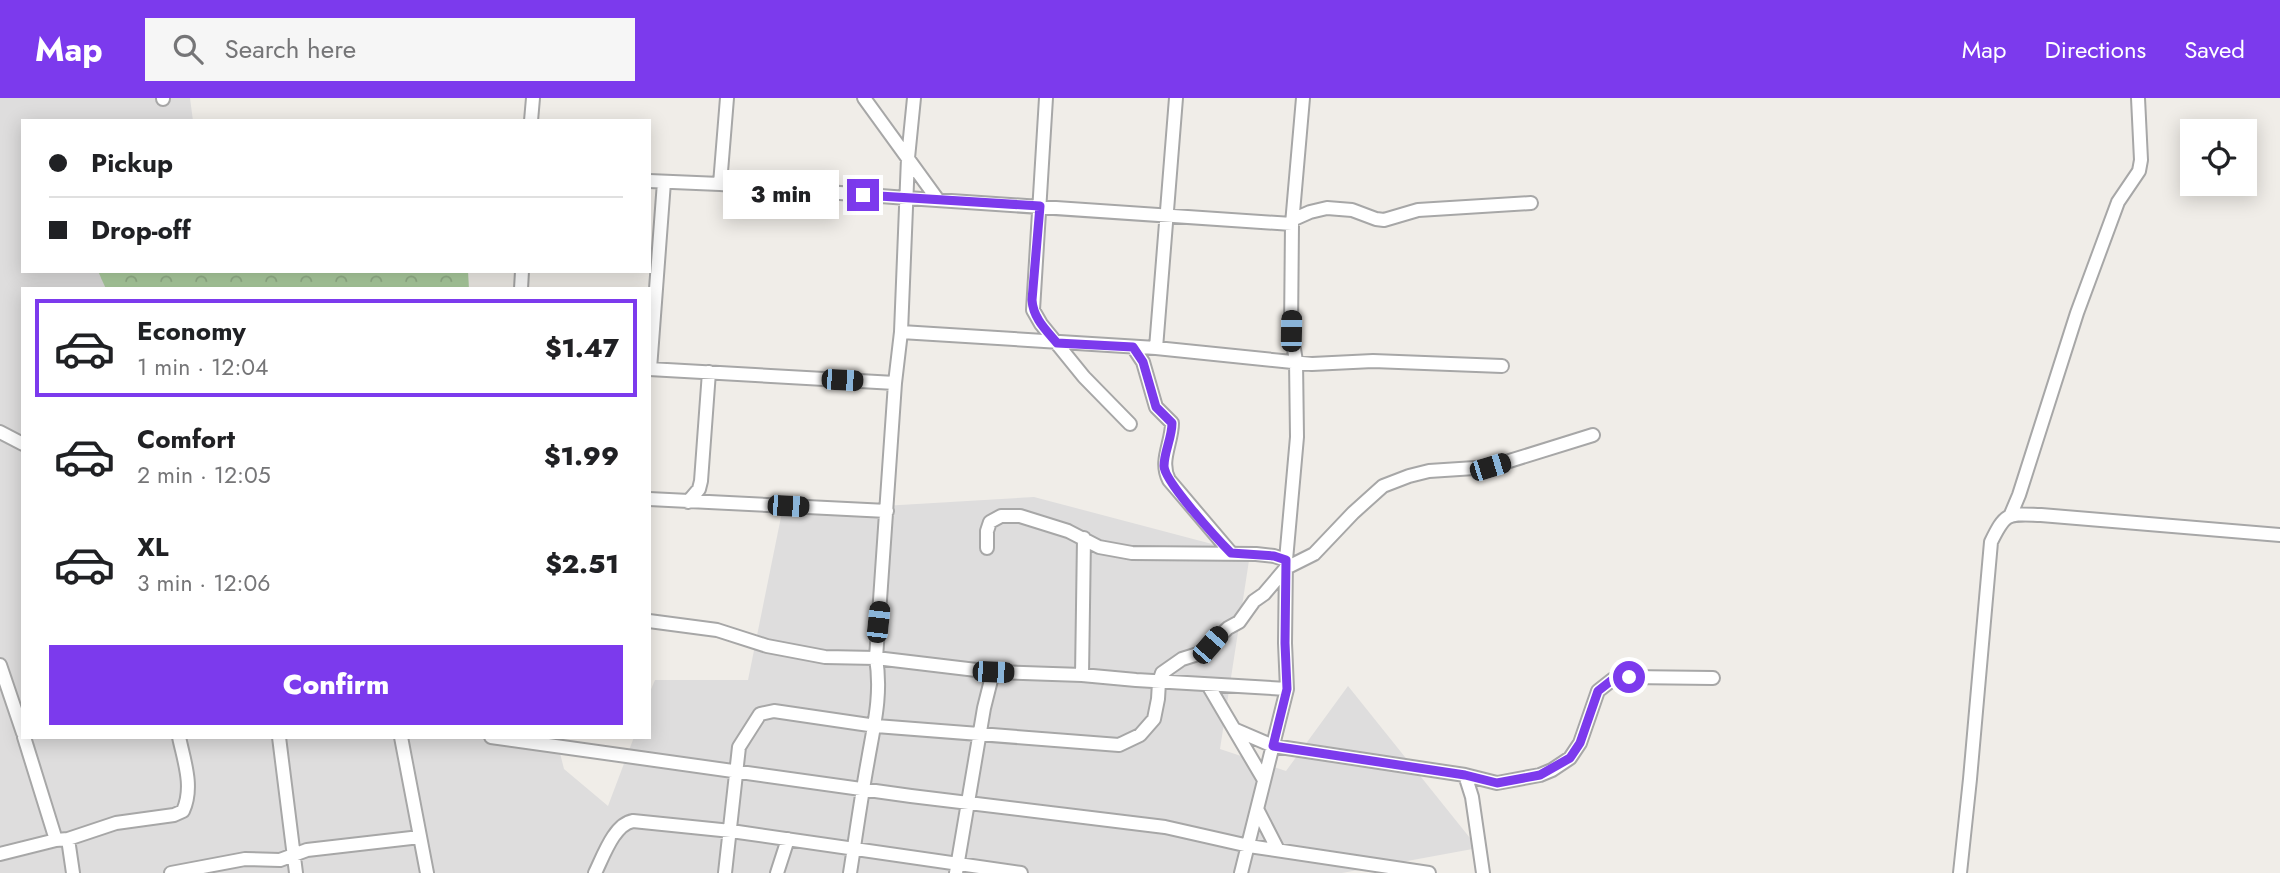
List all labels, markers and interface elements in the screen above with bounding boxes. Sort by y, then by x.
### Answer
search box [145,18,635,81]
text: Map [35,26,103,73]
icon: search [169,30,207,68]
text: Search here [225,30,356,68]
text: Map [1962,32,2007,67]
text: Directions [2045,32,2146,67]
text: Saved [2184,32,2245,67]
map controls [2180,119,2257,196]
button: locate [2180,119,2257,196]
text: Pickup [91,144,173,182]
callout: 3 min [723,170,838,220]
text: 3 min [751,177,811,211]
route end [847,179,879,211]
text: Drop-off [91,211,191,249]
car [1281,310,1302,352]
text: Economy [137,312,246,350]
icon: car [53,317,116,380]
text: $1.47 [545,329,619,367]
text: 1 min · 12:04 [137,350,269,384]
car [821,368,864,392]
text: Comfort [137,420,235,458]
icon: car [53,425,116,488]
text: $1.99 [544,437,619,475]
car [1467,451,1514,483]
text: 2 min · 12:05 [137,458,271,492]
car [767,494,810,518]
text: XL [137,528,169,566]
icon: car [53,533,116,596]
text: $2.51 [545,545,619,583]
text: 3 min · 12:06 [137,566,271,600]
car [866,600,891,644]
car [1189,622,1232,668]
button: Confirm [49,645,623,725]
car [972,661,1015,683]
route start [1613,661,1645,693]

